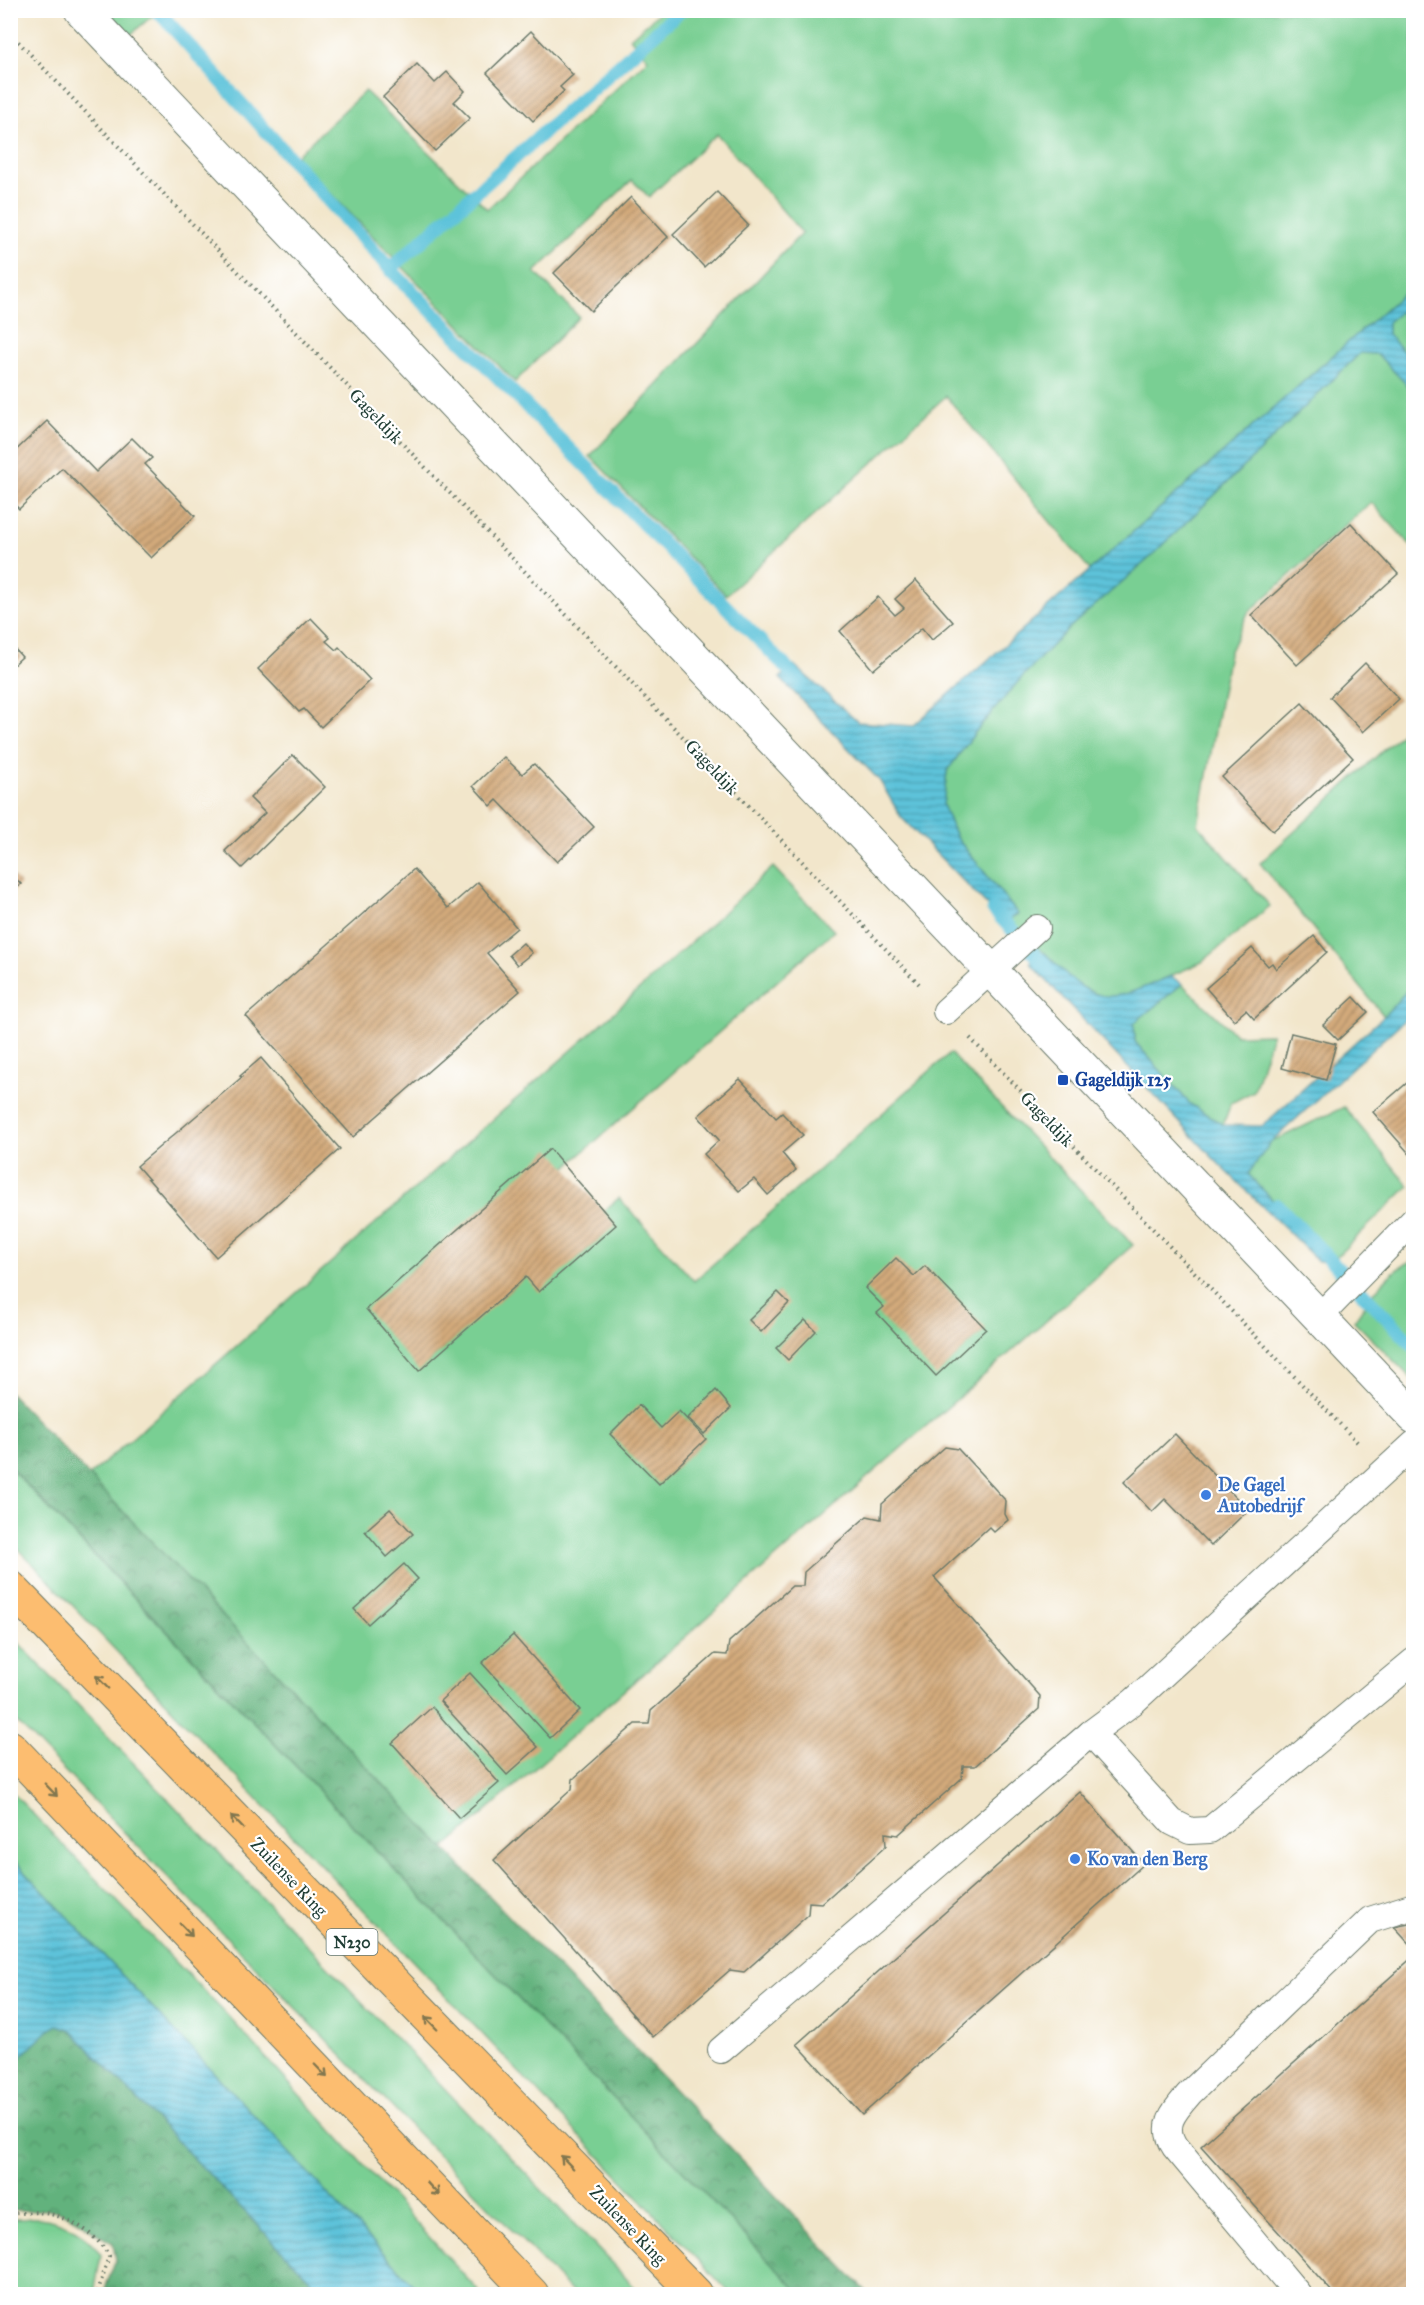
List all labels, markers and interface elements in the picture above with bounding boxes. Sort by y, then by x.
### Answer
street label: Gageldijk [344,384,408,449]
street label: Gageldijk [680,735,744,800]
place label: Gageldijk 125 [1075,1069,1172,1092]
marker: Gageldijk 125 [1056,1073,1070,1087]
street label: Gageldijk [1015,1087,1079,1152]
place label: De Gagel Autobedrijf [1217,1474,1305,1518]
marker: De Gagel Autobedrijf [1199,1488,1213,1502]
one-way arrow [94,1674,109,1689]
one-way arrow [44,1782,58,1797]
one-way arrow [229,1815,244,1830]
street label: Zuilense Ring [245,1833,333,1922]
place label: Ko van den Berg [1087,1848,1208,1871]
marker: Ko van den Berg [1068,1852,1082,1866]
one-way arrow [179,1923,193,1938]
road number: N230 [326,1929,378,1955]
one-way arrow [423,2015,438,2030]
one-way arrow [314,2064,328,2079]
one-way arrow [560,2155,574,2170]
street label: Zuilense Ring [584,2181,672,2270]
one-way arrow [426,2182,441,2197]

